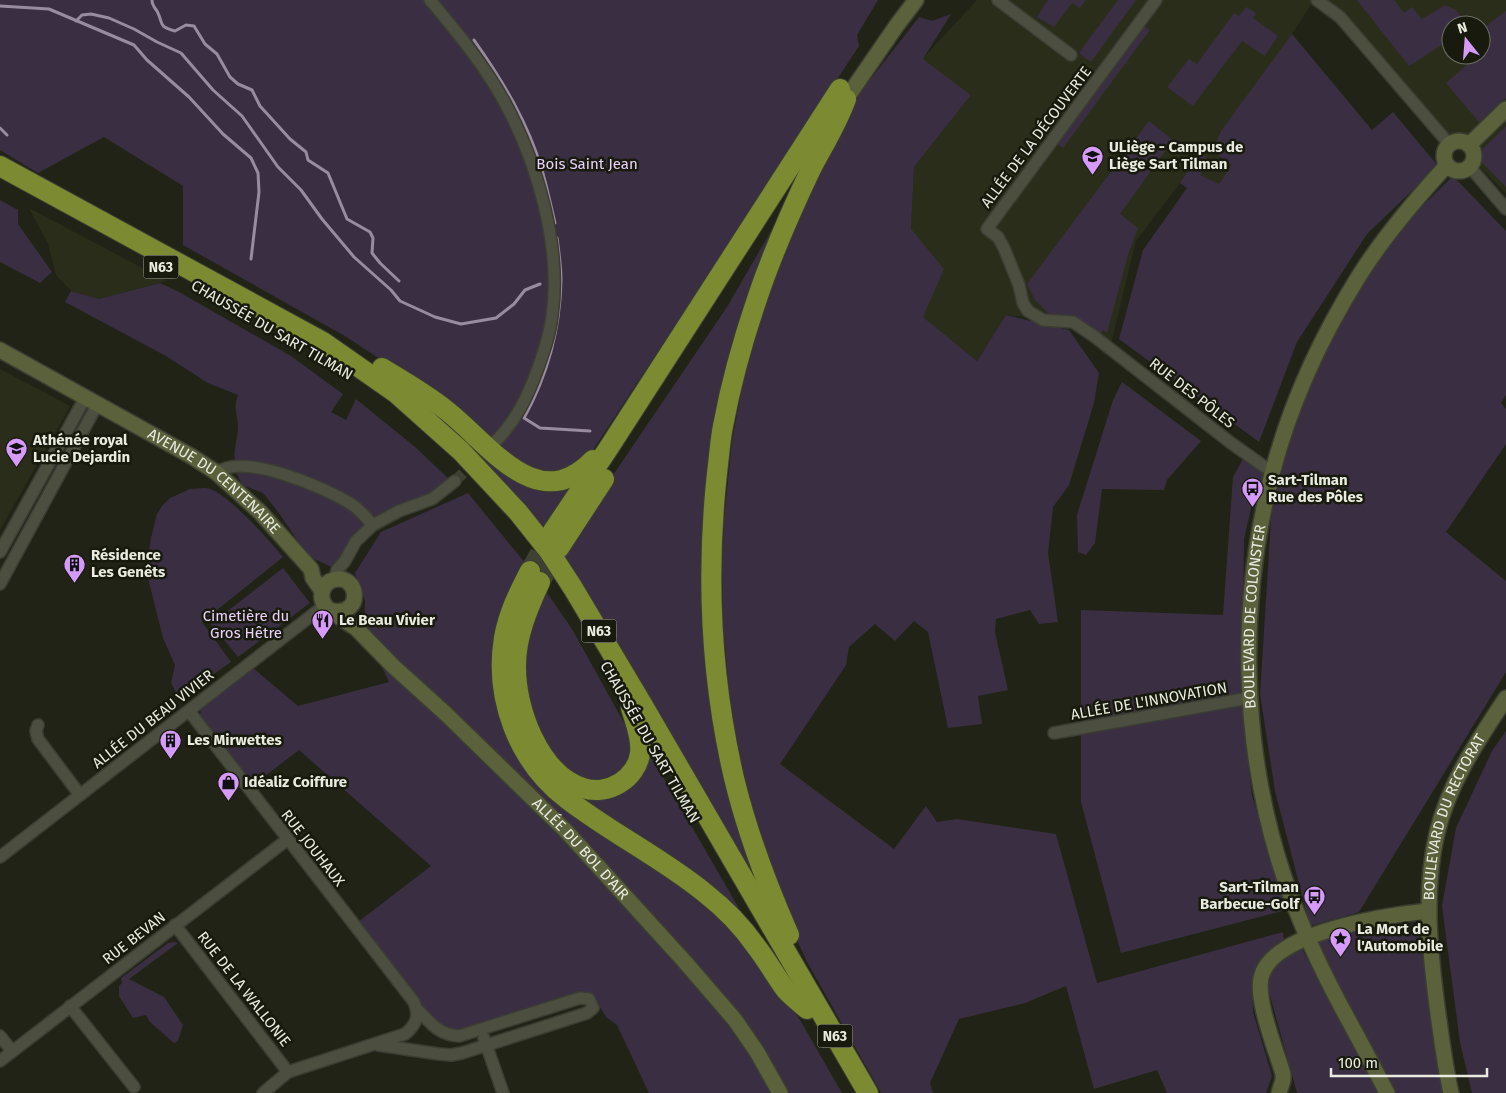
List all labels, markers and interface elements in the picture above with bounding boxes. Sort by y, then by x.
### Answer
north arrow [1441,15,1491,65]
text: N [1455,19,1469,38]
street label: ALLÉE DE LA DÉCOUVERTE [977,63,1095,211]
place label: ULiège - Campus de Liège Sart Tilman [1109,138,1243,173]
school or university icon: ULiège - Campus de Liège Sart Tilman [1081,144,1105,175]
park label: Bois Saint Jean [536,155,638,173]
road number: N63 [144,256,178,278]
street label: CHAUSSÉE DU SART TILMAN [188,276,356,384]
street label: RUE DES PÔLES [1146,354,1238,432]
street label: AVENUE DU CENTENAIRE [145,425,284,538]
place label: Athénée royal Lucie Dejardin [32,431,130,466]
school or university icon: Athénée royal Lucie Dejardin [5,437,29,468]
place label: Sart-Tilman Rue des Pôles [1268,471,1363,506]
bus stop icon: Sart-Tilman Rue des Pôles [1240,477,1264,508]
street label: BOULEVARD DE COLONSTER [1240,523,1270,709]
place label: Résidence Les Genêts [91,546,165,581]
building icon: Résidence Les Genêts [63,552,87,583]
park label: Cimetière du Gros Hêtre [203,607,289,642]
restaurant icon: Le Beau Vivier [311,608,335,639]
place label: Le Beau Vivier [339,611,436,629]
road number: N63 [582,620,616,642]
street label: CHAUSSÉE DU SART TILMAN [596,658,704,826]
street label: ALLÉE DU BEAU VIVIER [89,666,217,772]
street label: ALLÉE DE L'INNOVATION [1069,678,1229,724]
building icon: Les Mirwettes [159,728,183,759]
place label: Les Mirwettes [187,731,282,749]
street label: BOULEVARD DU RECTORAT [1420,731,1489,901]
shop icon: Idéaliz Coiffure [216,770,240,801]
place label: Idéaliz Coiffure [244,773,347,791]
street label: ALLÉE DU BOL D'AIR [529,794,633,903]
street label: RUE JOUHAUX [277,806,349,891]
place label: Sart-Tilman Barbecue-Golf [1200,878,1301,913]
bus stop icon: Sart-Tilman Barbecue-Golf [1303,884,1327,915]
street label: RUE BEVAN [99,908,169,968]
place label: La Mort de l'Automobile [1357,920,1443,955]
place icon: La Mort de l'Automobile [1329,926,1353,957]
street label: RUE DE LA WALLONIE [194,928,294,1050]
road number: N63 [818,1024,852,1048]
scale bar [1331,1046,1487,1078]
text: 100 m [1338,1054,1378,1072]

